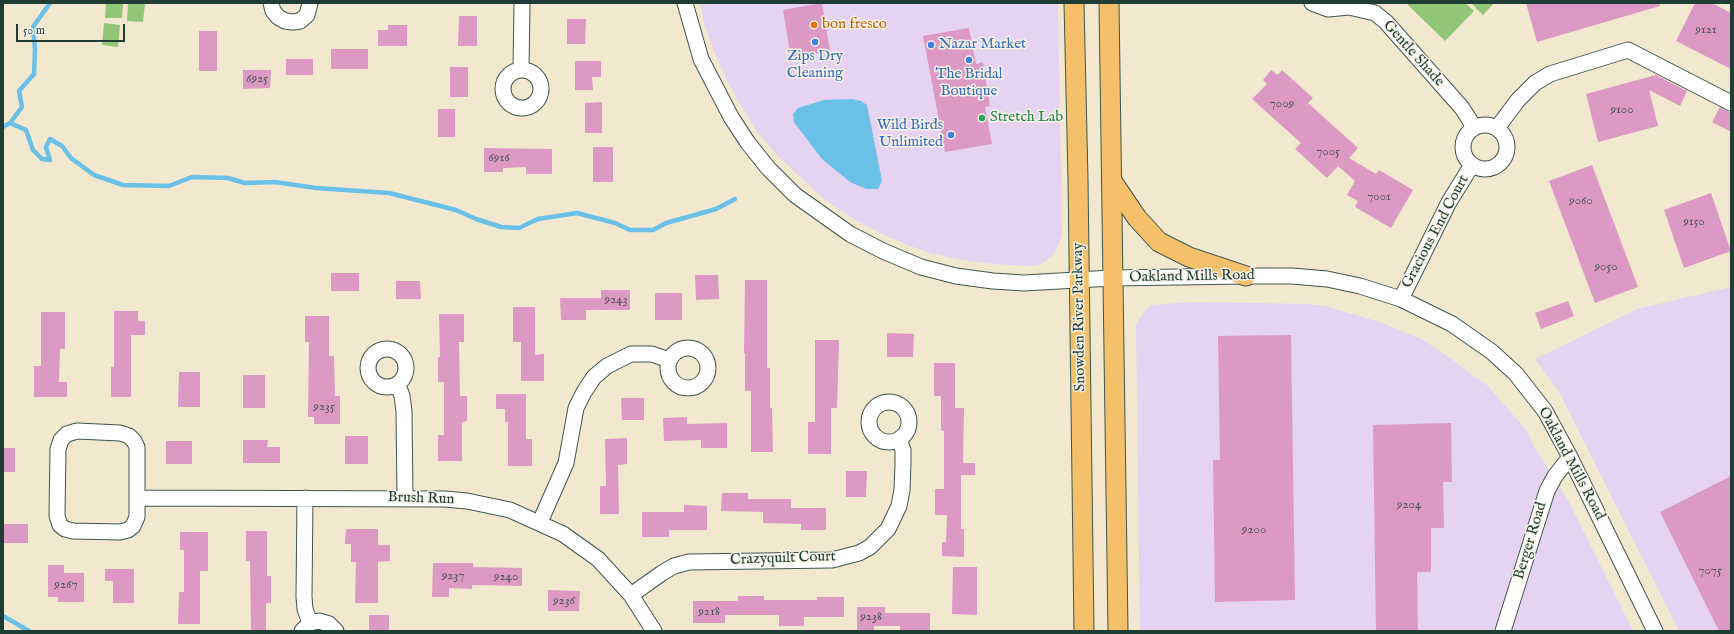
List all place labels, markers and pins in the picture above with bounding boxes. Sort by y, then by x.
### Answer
place label: bon fresco [822,16,887,34]
marker: bon fresco [809,20,819,30]
place label: Nazar Market [939,36,1026,54]
marker: Zips Dry Cleaning [810,37,820,47]
marker: Nazar Market [926,40,936,50]
place label: Zips Dry Cleaning [787,48,843,83]
marker: The Bridal Boutique [964,55,974,65]
place label: The Bridal Boutique [935,66,1003,101]
place label: Stretch Lab [990,109,1063,127]
marker: Stretch Lab [977,113,987,123]
place label: Wild Birds Unlimited [877,117,943,152]
marker: Wild Birds Unlimited [946,130,956,140]

